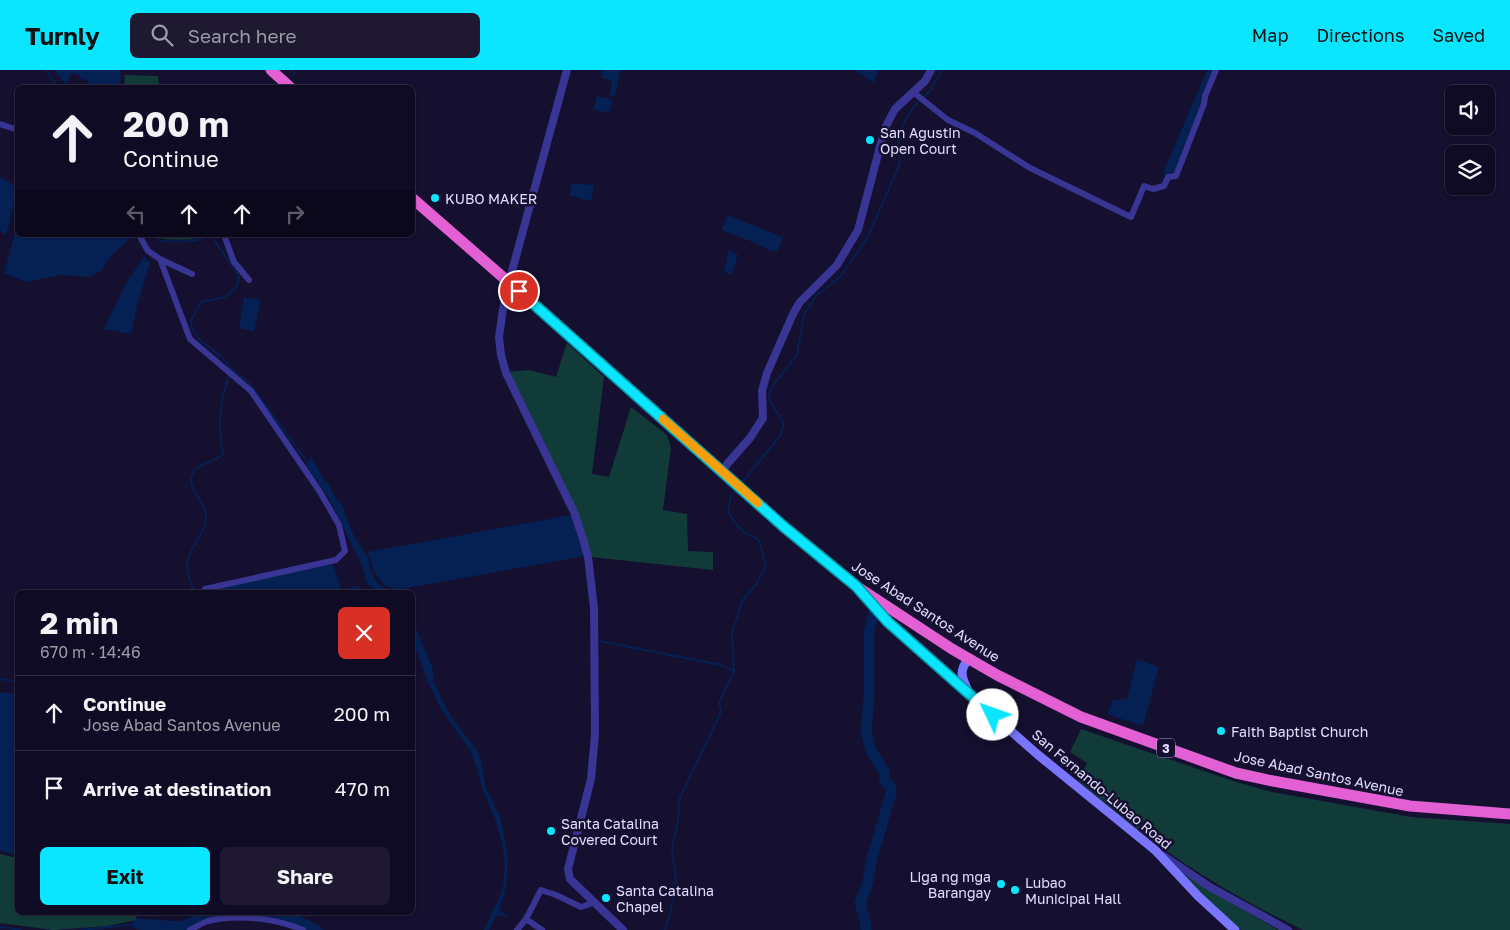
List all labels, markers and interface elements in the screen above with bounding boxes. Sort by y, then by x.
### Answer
search box [130,13,480,58]
text: Turnly [25,21,100,50]
icon: search [148,21,176,49]
text: Search here [188,24,297,47]
text: Map [1252,24,1288,46]
text: Directions [1316,24,1404,46]
text: Saved [1432,24,1485,46]
map controls [1445,85,1495,195]
button: sound [1445,85,1495,135]
text: 200 m [123,103,229,145]
icon: ahead [40,105,105,170]
place label: San Agustin Open Court [880,124,961,157]
marker: San Agustin Open Court [864,134,876,146]
text: Continue [123,145,219,172]
button: layers [1445,145,1495,195]
place label: KUBO MAKER [445,190,537,207]
marker: KUBO MAKER [429,192,441,204]
icon: left [122,200,150,228]
icon: ahead [175,200,203,228]
icon: ahead [228,200,256,228]
icon: right [281,200,309,228]
pin [498,270,540,312]
icon: arrive [505,277,533,305]
street label: Jose Abad Santos Avenue [849,557,1003,665]
text: 2 min [40,605,118,641]
button: close [338,607,390,659]
text: 670 m · 14:46 [40,642,141,662]
position arrow [966,688,1018,740]
text: Continue [83,692,166,715]
icon: ahead [40,699,68,727]
text: 200 m [334,702,390,725]
text: Jose Abad Santos Avenue [83,715,281,735]
place label: Faith Baptist Church [1231,723,1368,740]
marker: Faith Baptist Church [1215,725,1227,737]
street label: San Fernando-Lubao Road [1029,726,1175,852]
road number: 3 [1157,738,1175,758]
street label: Jose Abad Santos Avenue [1233,747,1405,799]
icon: arrive [40,774,68,802]
text: Arrive at destination [83,777,271,800]
text: 470 m [335,777,390,800]
place label: Santa Catalina Covered Court [561,815,659,848]
marker: Santa Catalina Covered Court [545,825,557,837]
button: Exit [40,847,210,905]
button: Share [220,847,390,905]
place label: Liga ng mga Barangay [910,868,991,901]
place label: Lubao Municipal Hall [1025,874,1121,907]
marker: Liga ng mga Barangay [995,878,1007,890]
place label: Santa Catalina Chapel [616,882,714,915]
marker: Lubao Municipal Hall [1009,884,1021,896]
marker: Santa Catalina Chapel [600,892,612,904]

